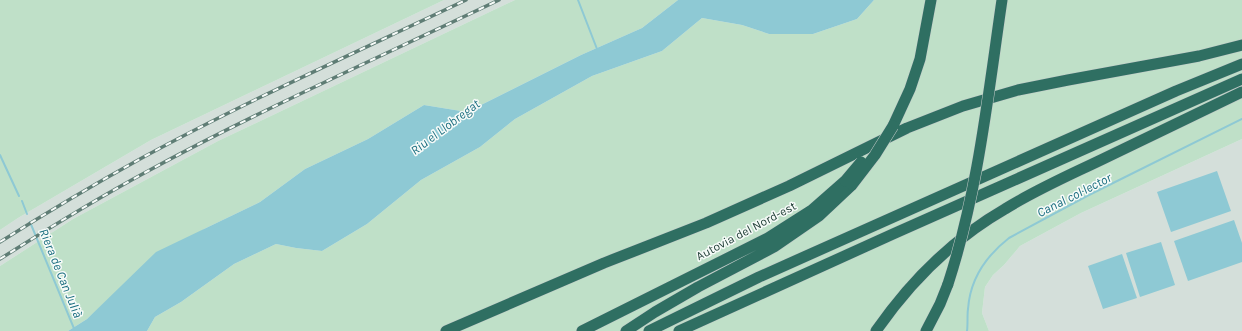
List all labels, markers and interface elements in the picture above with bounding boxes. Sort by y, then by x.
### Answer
water label: Riu el Llobregat [407,96,483,158]
water label: Canal col·lector [1034,170,1114,220]
street label: Autovia del Nord-est [694,199,799,263]
water label: Riera de Can Julià [36,226,86,320]

